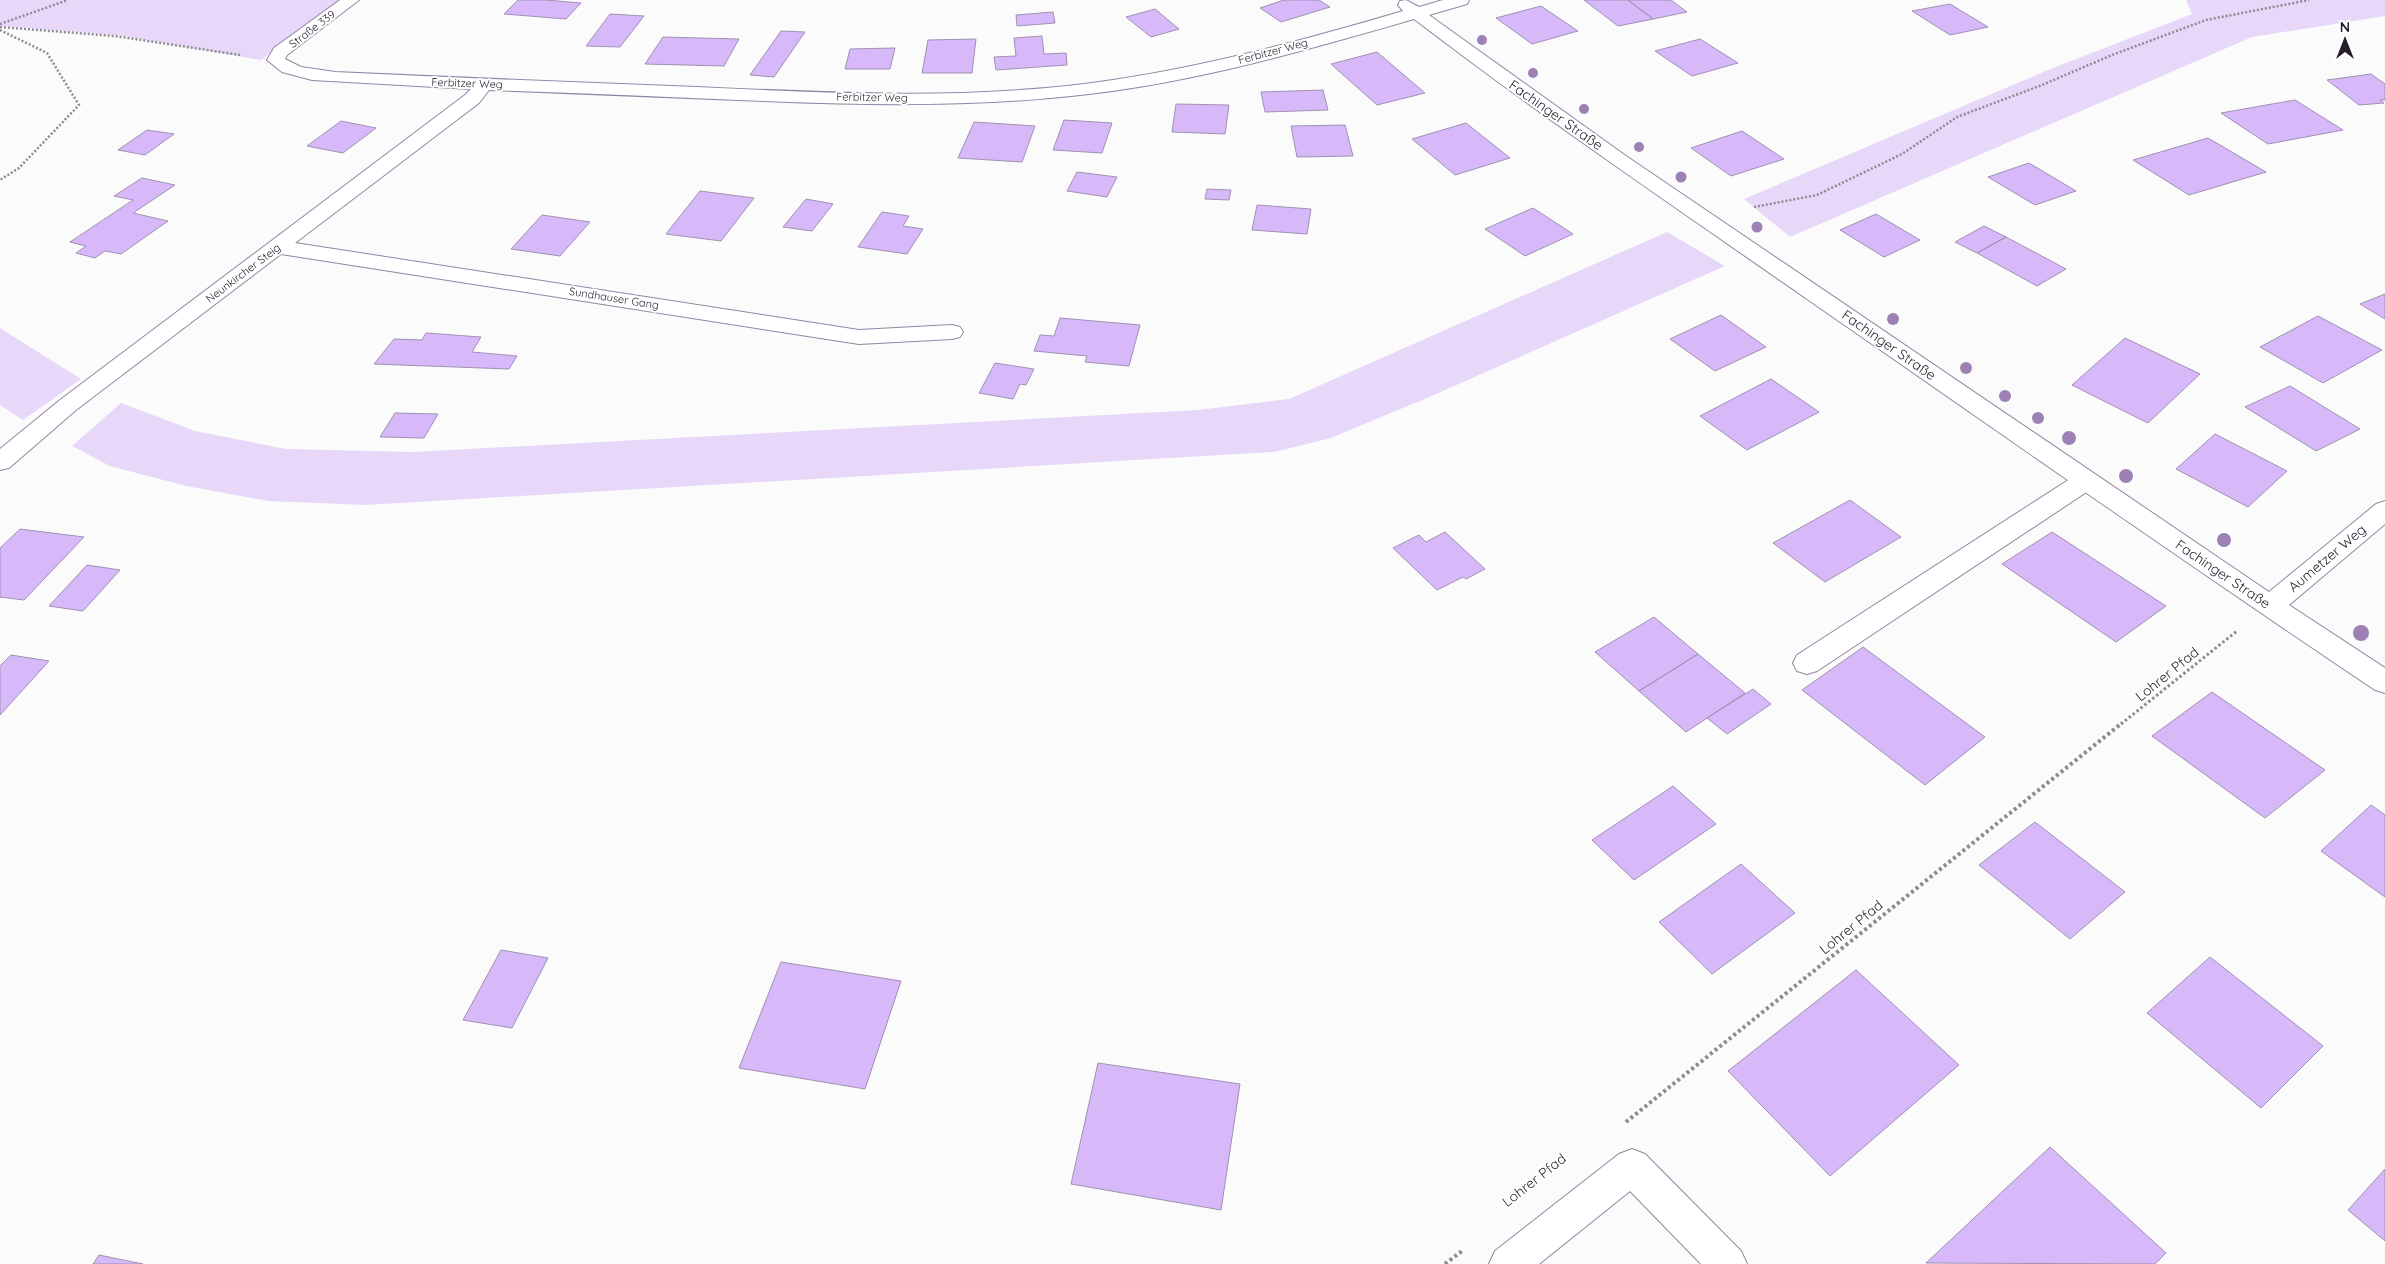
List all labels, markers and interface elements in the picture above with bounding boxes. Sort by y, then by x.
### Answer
street label: Straße 339 [286,7,338,51]
north arrow [2320,15,2370,65]
text: N [2340,18,2350,36]
street label: Ferbitzer Weg [1237,35,1309,67]
street label: Ferbitzer Weg [431,75,503,91]
street label: Fachinger Straße [1505,76,1607,154]
street label: Ferbitzer Weg [836,89,908,105]
street label: Neunkircher Steig [203,240,283,306]
street label: Sundhauser Gang [568,284,660,312]
street label: Fachinger Straße [1838,306,1940,384]
street label: Aumetzer Weg [2284,520,2370,596]
street label: Fachinger Straße [2172,536,2274,612]
street label: Lohrer Pfad [2132,643,2202,705]
street label: Lohrer Pfad [1816,896,1886,958]
street label: Lohrer Pfad [1498,1149,1570,1211]

